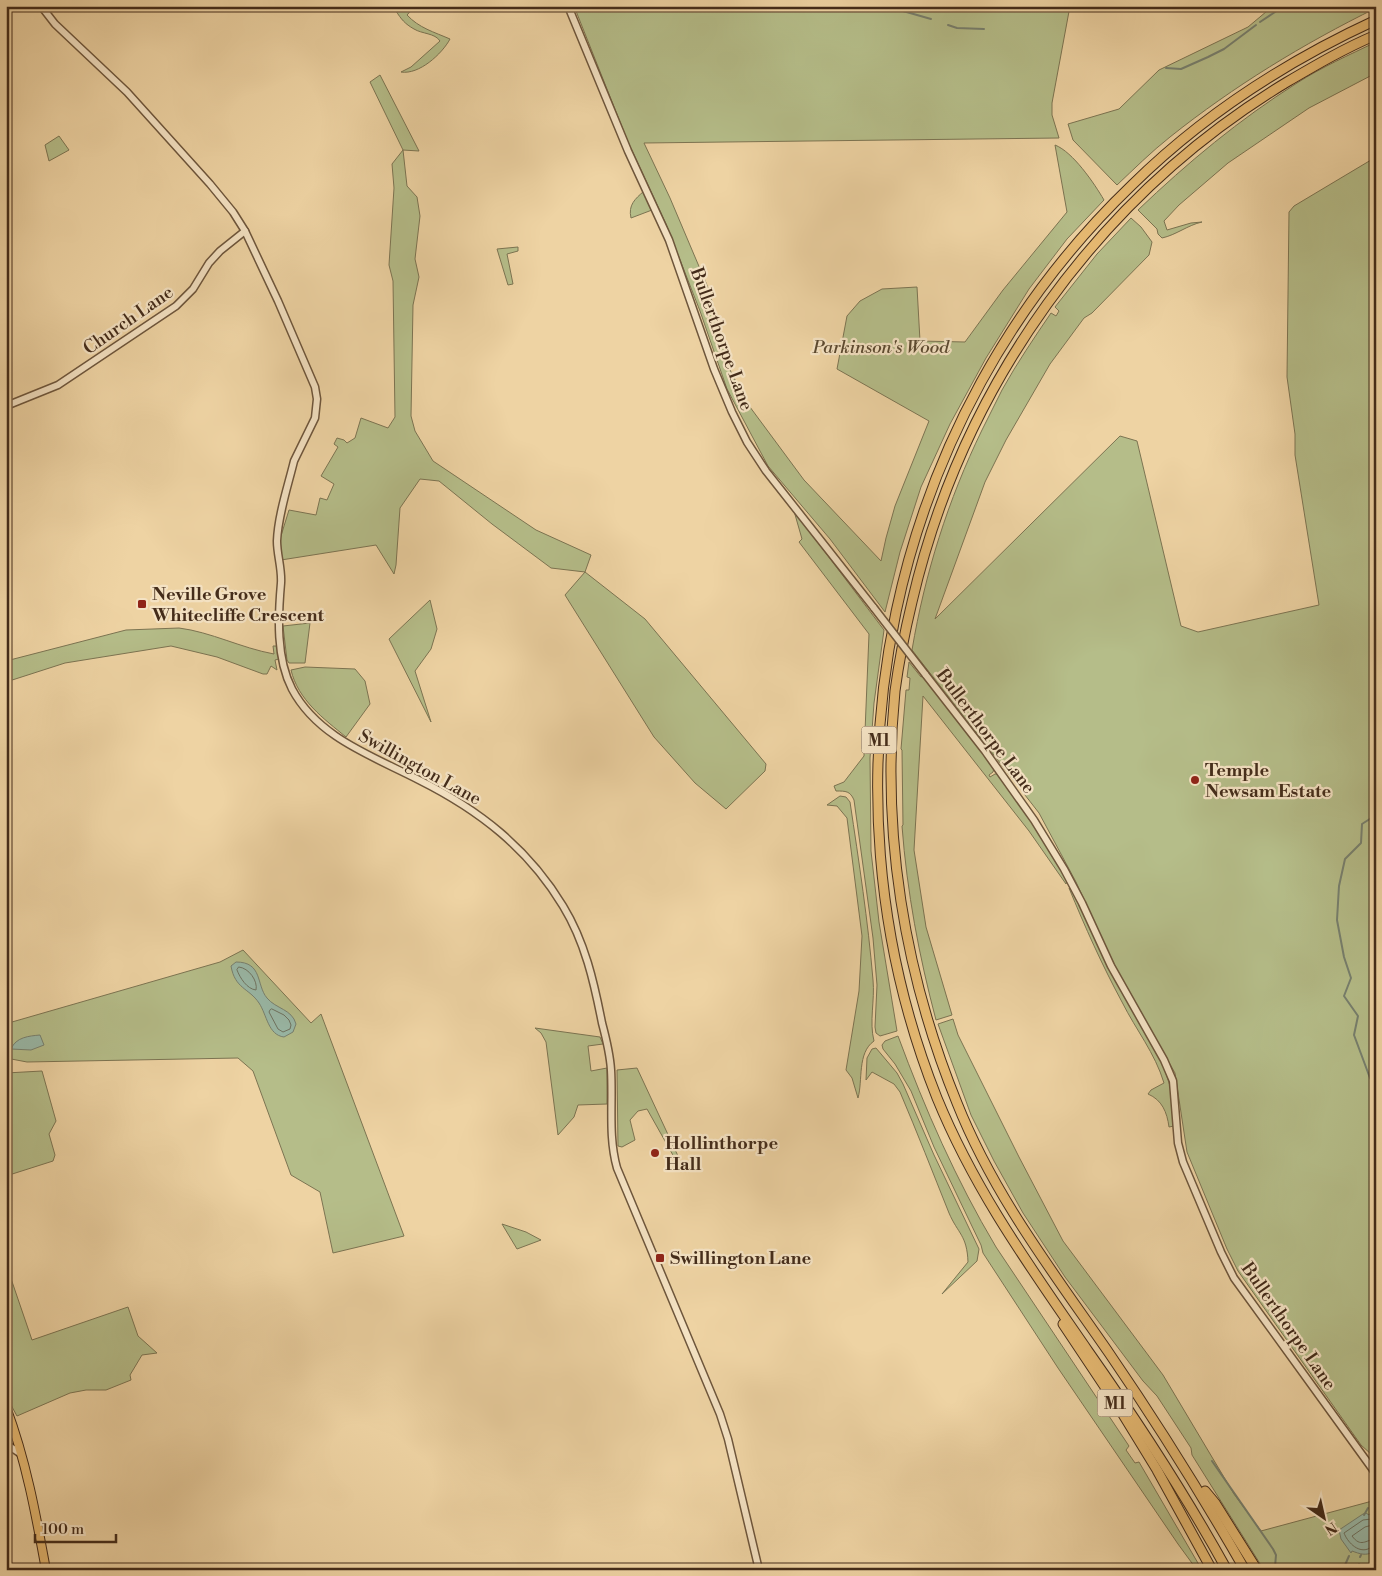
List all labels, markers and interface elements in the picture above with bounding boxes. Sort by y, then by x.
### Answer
street label: Bullerthorpe Lane [685,263,758,414]
street label: Church Lane [79,281,178,360]
park label: Parkinson's Wood [812,336,950,359]
place label: Neville Grove Whitecliffe Crescent [151,583,325,627]
marker: Neville Grove Whitecliffe Crescent [136,598,148,610]
street label: Bullerthorpe Lane [930,663,1040,798]
street label: Swillington Lane [354,724,485,811]
road number: M1 [862,726,896,754]
place label: Temple Newsam Estate [1205,759,1331,803]
marker: Temple Newsam Estate [1189,774,1201,786]
place label: Hollinthorpe Hall [665,1132,779,1176]
marker: Hollinthorpe Hall [649,1147,661,1159]
place label: Swillington Lane [670,1247,811,1270]
marker: Swillington Lane [654,1252,666,1264]
street label: Bullerthorpe Lane [1235,1257,1341,1395]
road number: M1 [1098,1390,1132,1416]
north arrow [1300,1494,1350,1544]
scale bar [35,1511,116,1543]
text: N [1321,1517,1340,1539]
text: 100 m [42,1520,84,1539]

